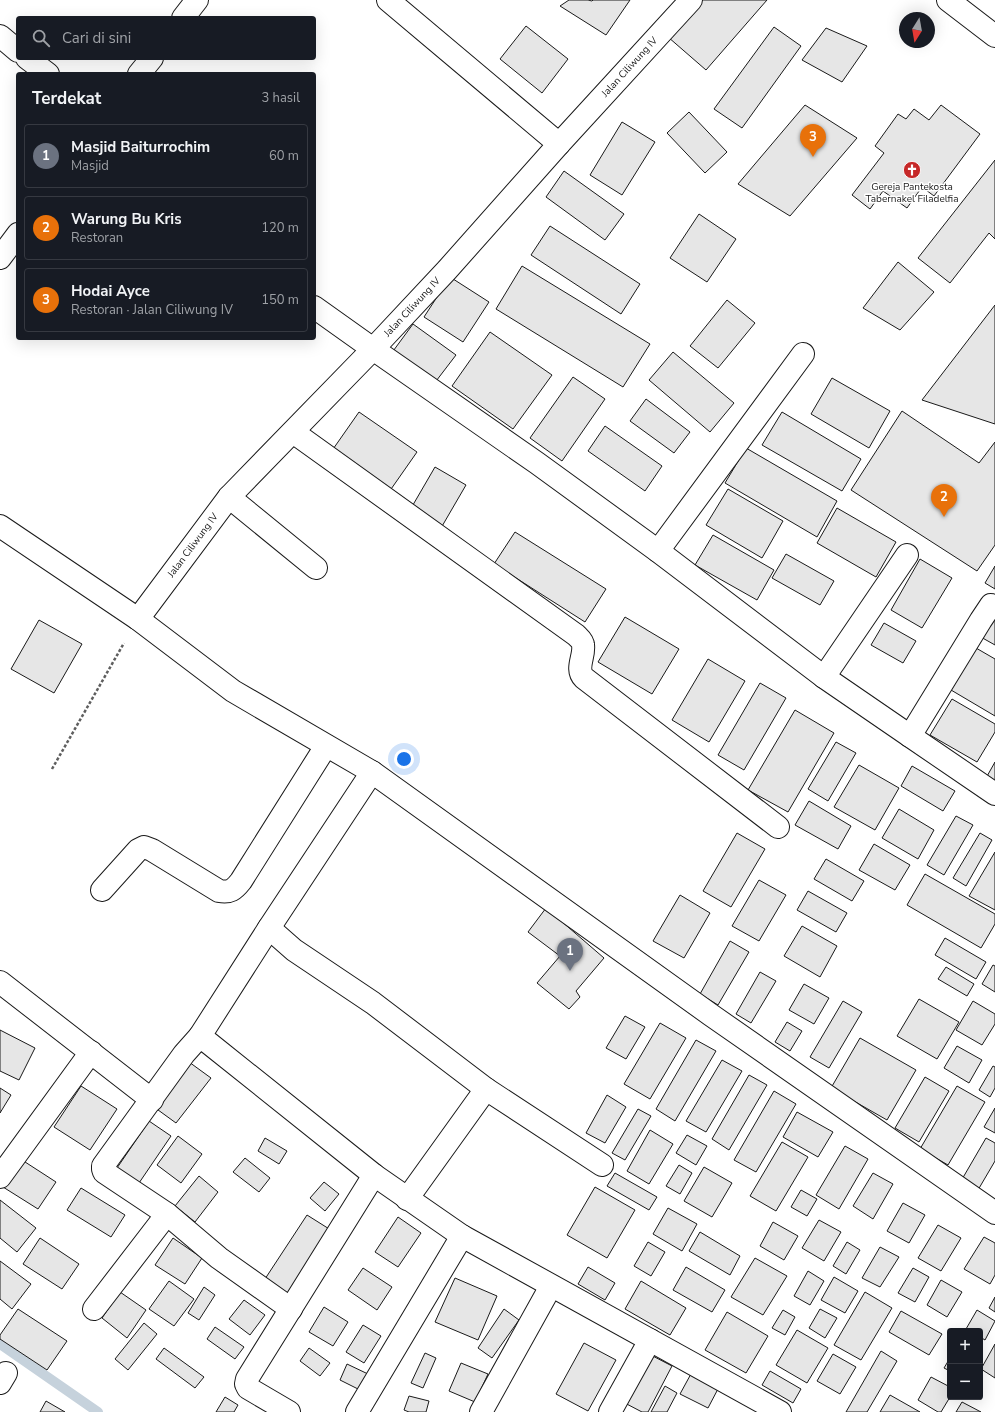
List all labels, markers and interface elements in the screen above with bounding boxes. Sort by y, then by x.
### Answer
north arrow [899,12,935,48]
search box [16,16,316,60]
icon: search [30,27,52,49]
text: Cari di sini [62,28,131,48]
street label: Jalan Ciliwung IV [598,34,661,101]
text: Terdekat [32,87,101,110]
text: 3 hasil [261,89,300,107]
pin: 3 [800,124,826,157]
text: Masjid Baiturrochim [71,137,210,157]
text: 1 [42,147,50,165]
text: 60 m [269,147,299,165]
text: Masjid [71,157,109,175]
church icon: Gereja Pantekosta Tabernakel Filadelfia [902,160,922,180]
place label: Gereja Pantekosta Tabernakel Filadelfia [866,180,958,206]
text: Warung Bu Kris [71,209,182,229]
text: 2 [42,219,50,237]
text: 120 m [261,219,299,237]
text: Restoran [71,229,123,247]
street label: Jalan Ciliwung IV [380,274,444,341]
text: Hodai Ayce [71,281,150,301]
text: 3 [42,291,50,309]
text: 150 m [261,291,299,309]
text: Restoran · Jalan Ciliwung IV [71,301,233,319]
pin: 2 [931,484,957,517]
street label: Jalan Ciliwung IV [164,510,222,581]
your location [394,749,414,769]
pin: 1 [557,938,583,971]
map controls [947,1328,983,1400]
button: + [947,1328,983,1364]
button: − [947,1364,983,1400]

